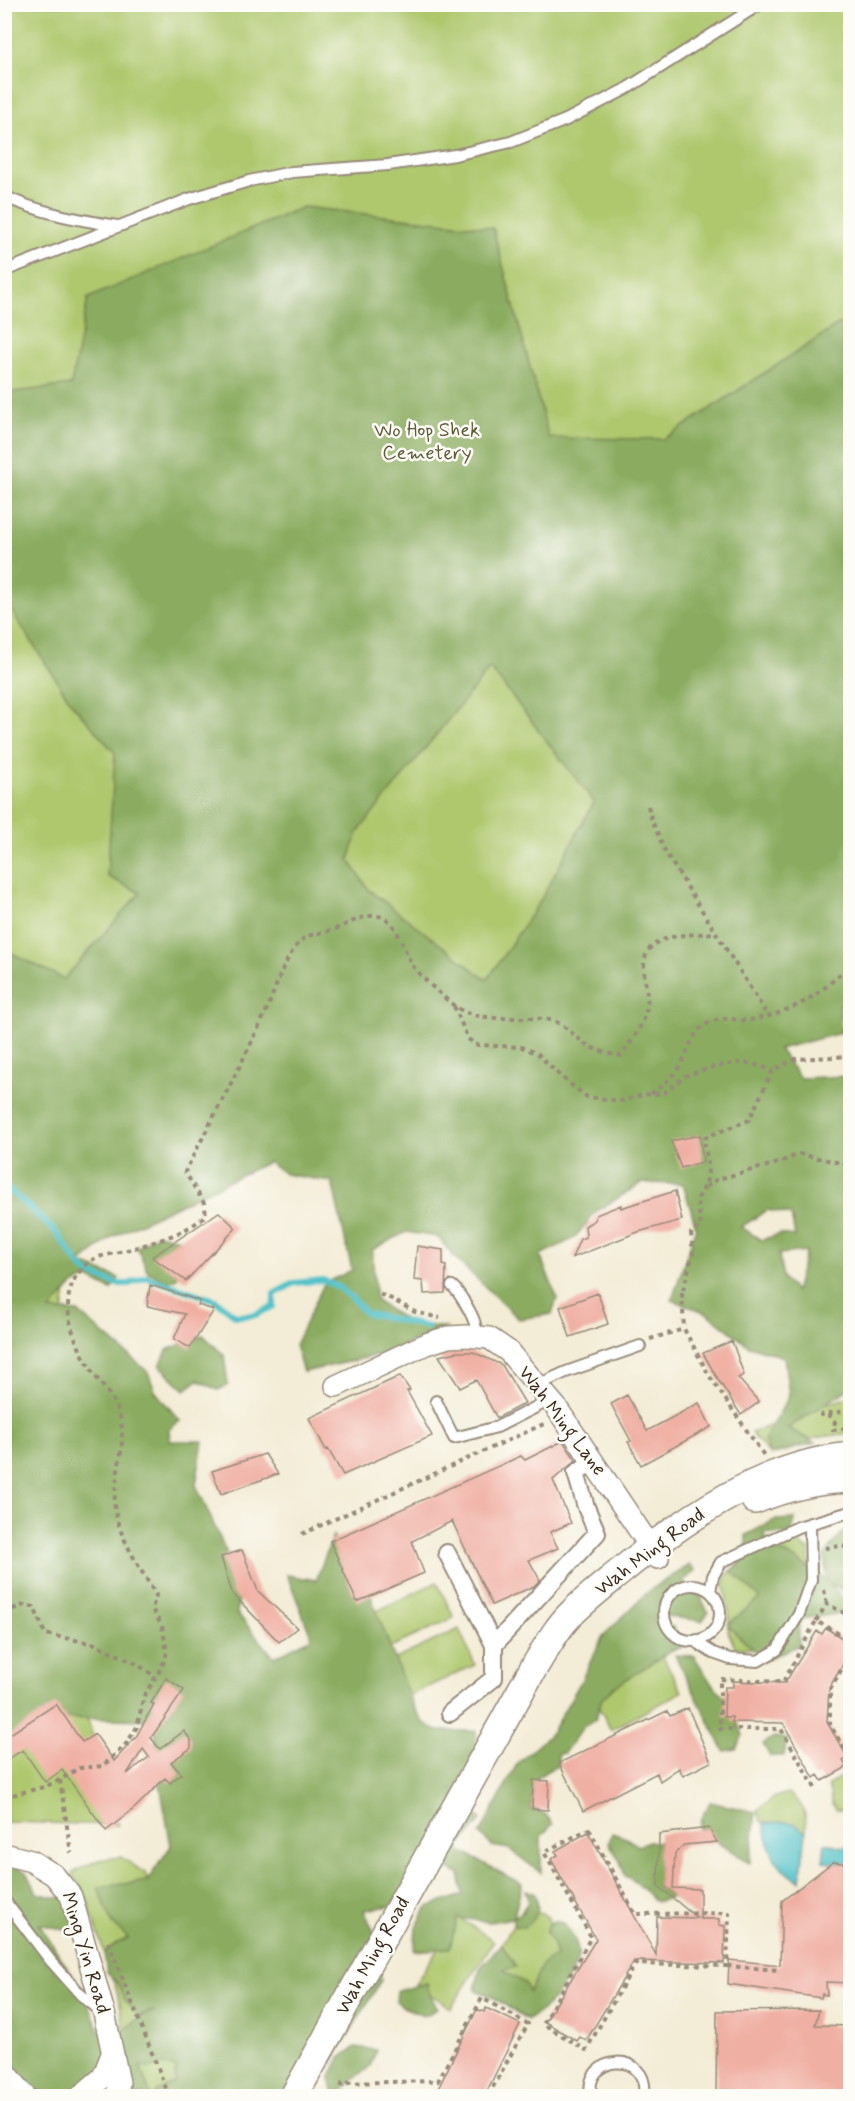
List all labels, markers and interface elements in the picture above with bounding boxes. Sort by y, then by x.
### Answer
park label: Wo Hop Shek Cemetery [374,417,480,467]
street label: Wah Ming Lane [510,1360,612,1483]
street label: Wah Ming Road [589,1502,712,1604]
street label: Ming Yin Road [53,1889,116,2017]
street label: Wah Ming Road [329,1892,418,2021]

